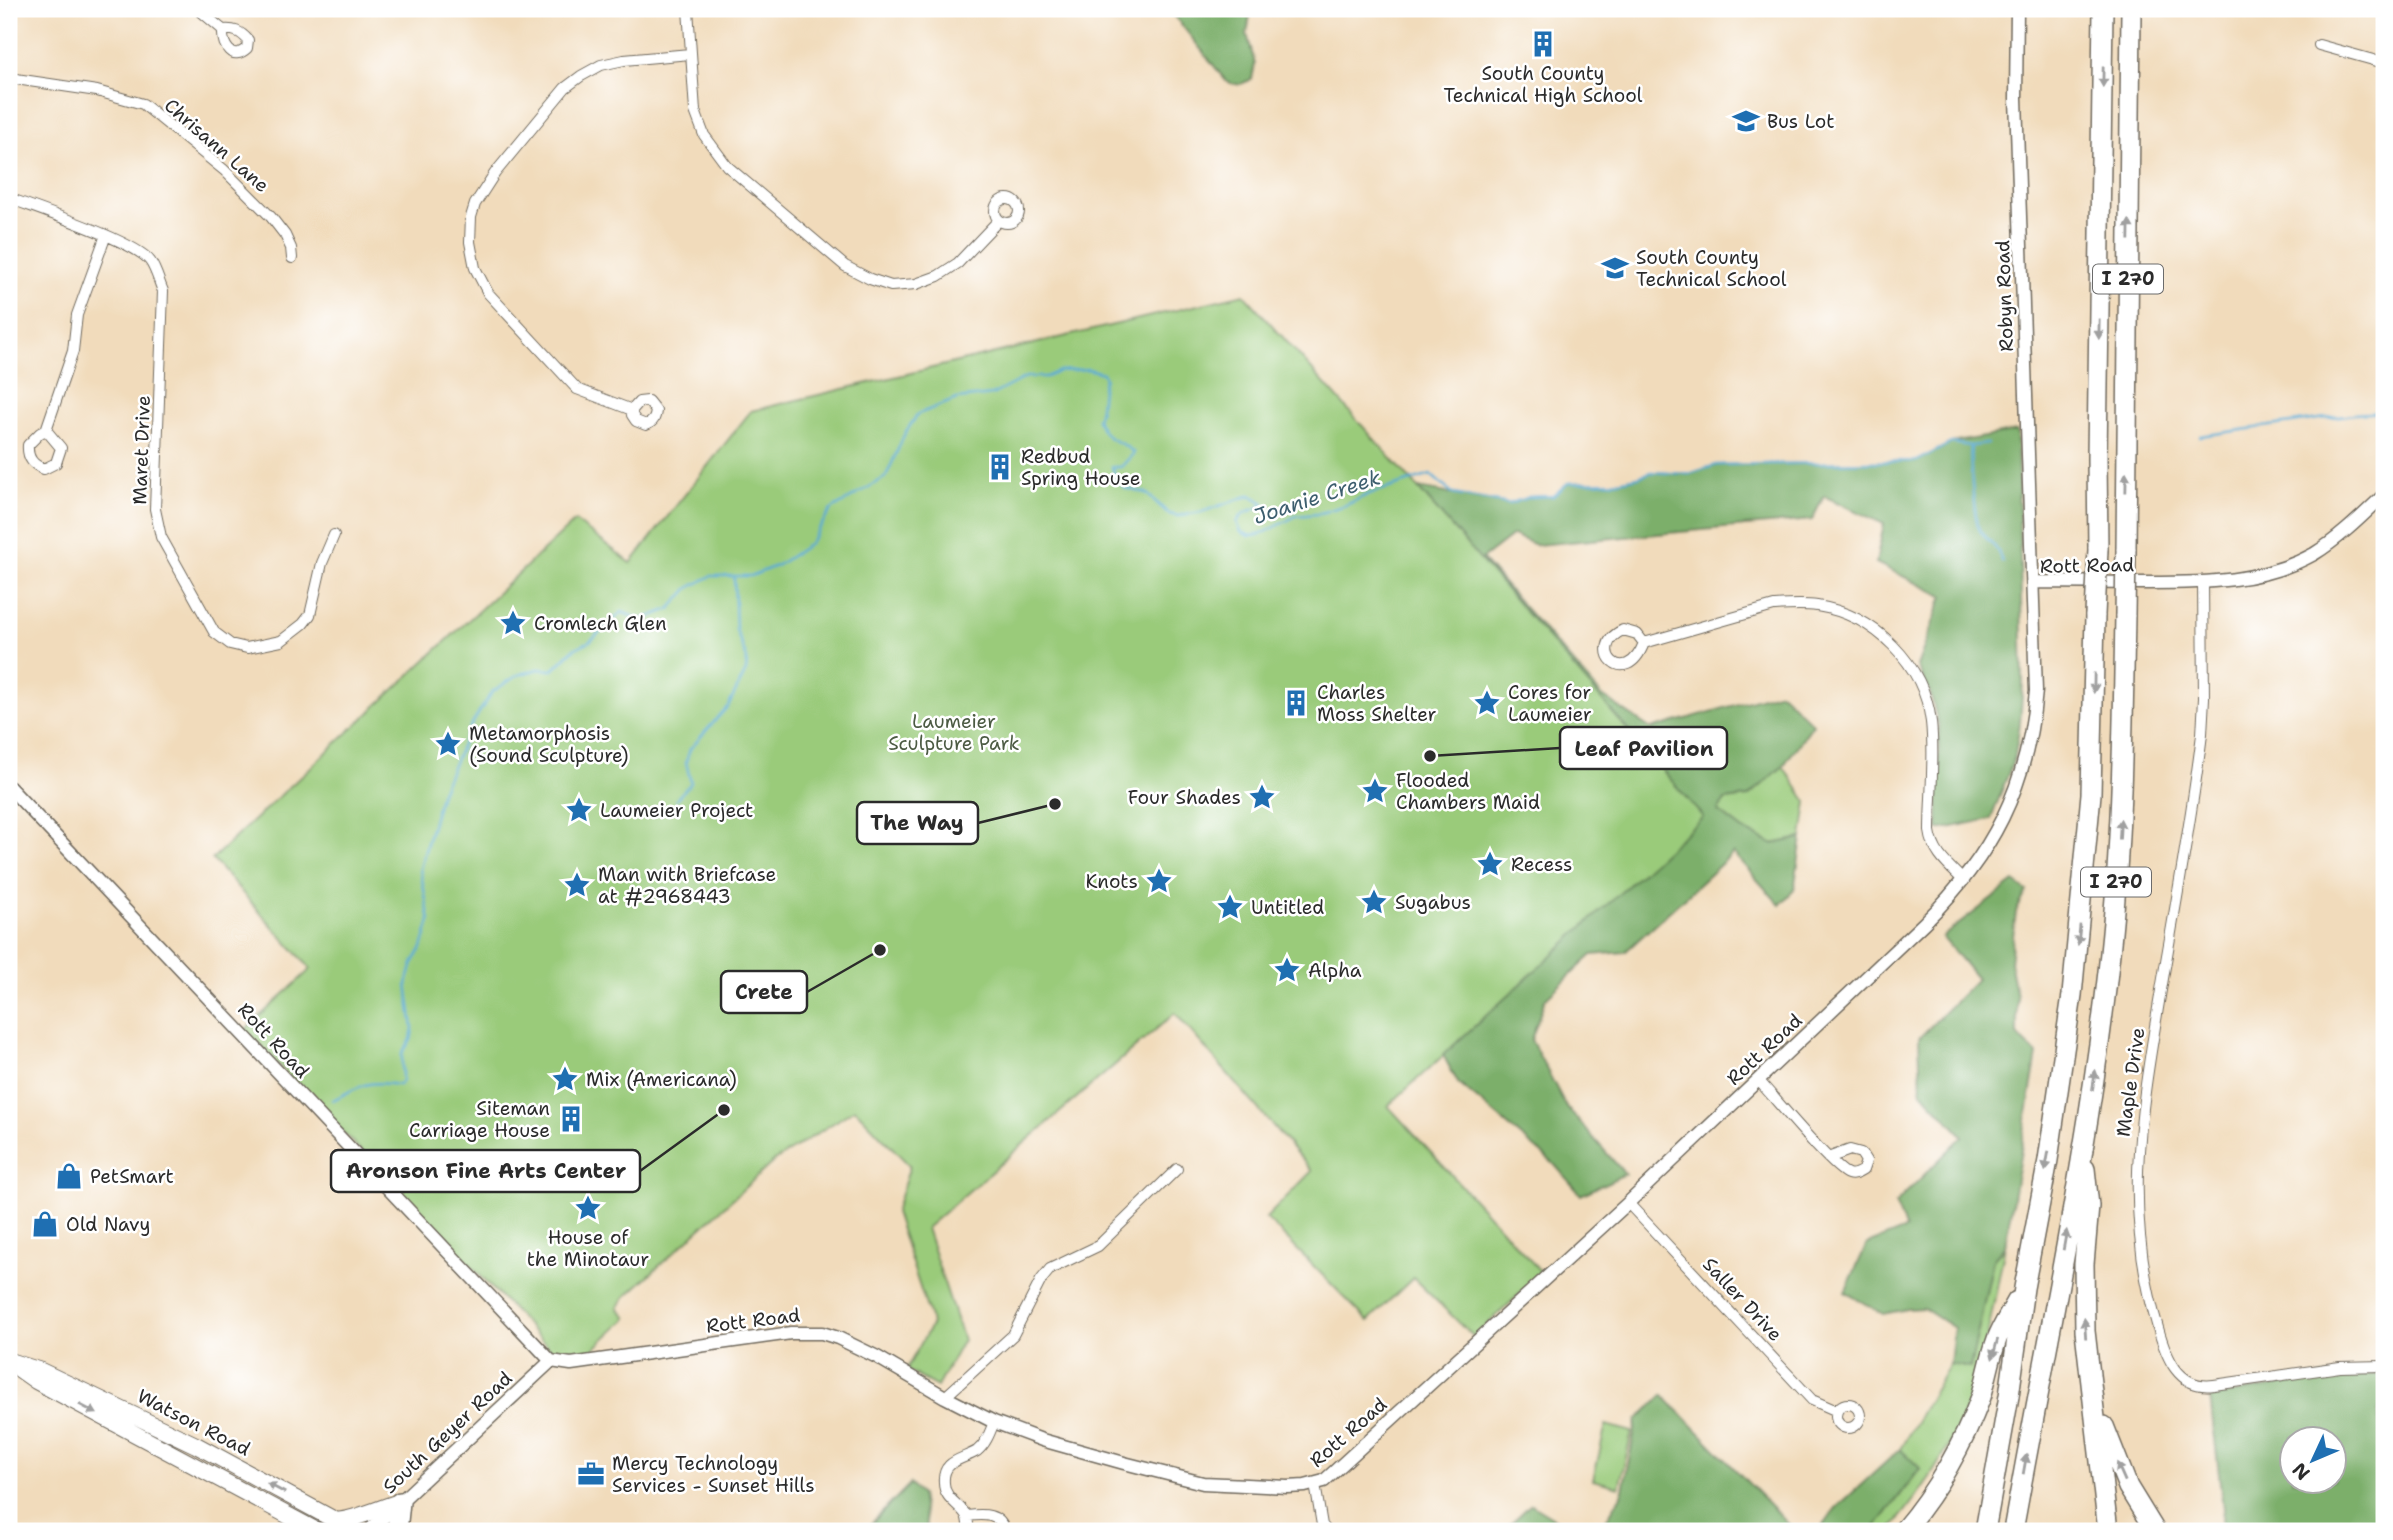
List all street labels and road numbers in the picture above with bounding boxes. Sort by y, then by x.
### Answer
street label: Chrisann Lane [159,93,274,198]
street label: Robyn Road [1990,240,2019,352]
road number: I 270 [2093,264,2163,293]
street label: Maret Drive [127,395,156,505]
street label: Rott Road [2040,552,2134,579]
road number: I 270 [2081,868,2151,897]
street label: Rott Road [232,997,315,1083]
street label: Rott Road [1721,1008,1807,1091]
street label: Maple Drive [2110,1026,2151,1138]
street label: Saller Drive [1697,1252,1788,1347]
street label: Rott Road [705,1302,801,1339]
street label: South Geyer Road [377,1366,517,1499]
street label: Watson Road [133,1383,255,1462]
street label: Rott Road [1305,1392,1392,1473]

